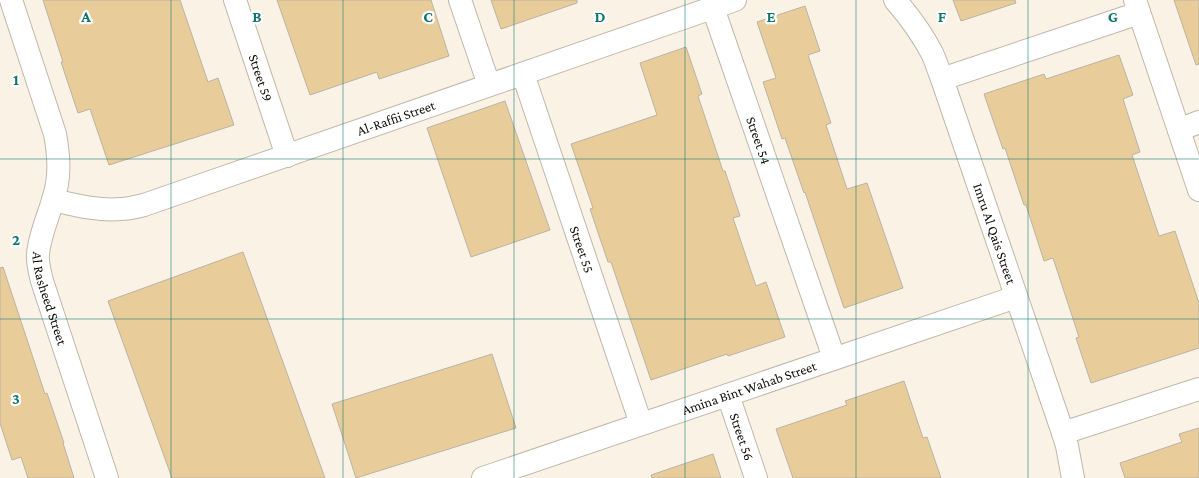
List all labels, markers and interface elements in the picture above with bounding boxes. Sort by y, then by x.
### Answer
text: A [80,8,91,25]
text: B [252,8,262,25]
text: C [423,8,433,25]
text: D [594,8,606,25]
text: E [766,8,776,25]
text: F [938,8,947,25]
text: G [1108,8,1118,25]
street label: Street 59 [246,52,276,104]
text: 1 [13,71,19,88]
street label: Al-Raffii Street [355,97,438,139]
street label: Street 54 [743,114,774,166]
street label: Imru Al Qais Street [970,181,1020,286]
street label: Street 55 [567,224,597,275]
text: 2 [12,231,20,248]
street label: Al Rasheed Street [30,251,71,347]
street label: Amina Bint Wahab Street [680,357,819,418]
text: 3 [12,390,20,407]
street label: Street 56 [727,411,758,463]

